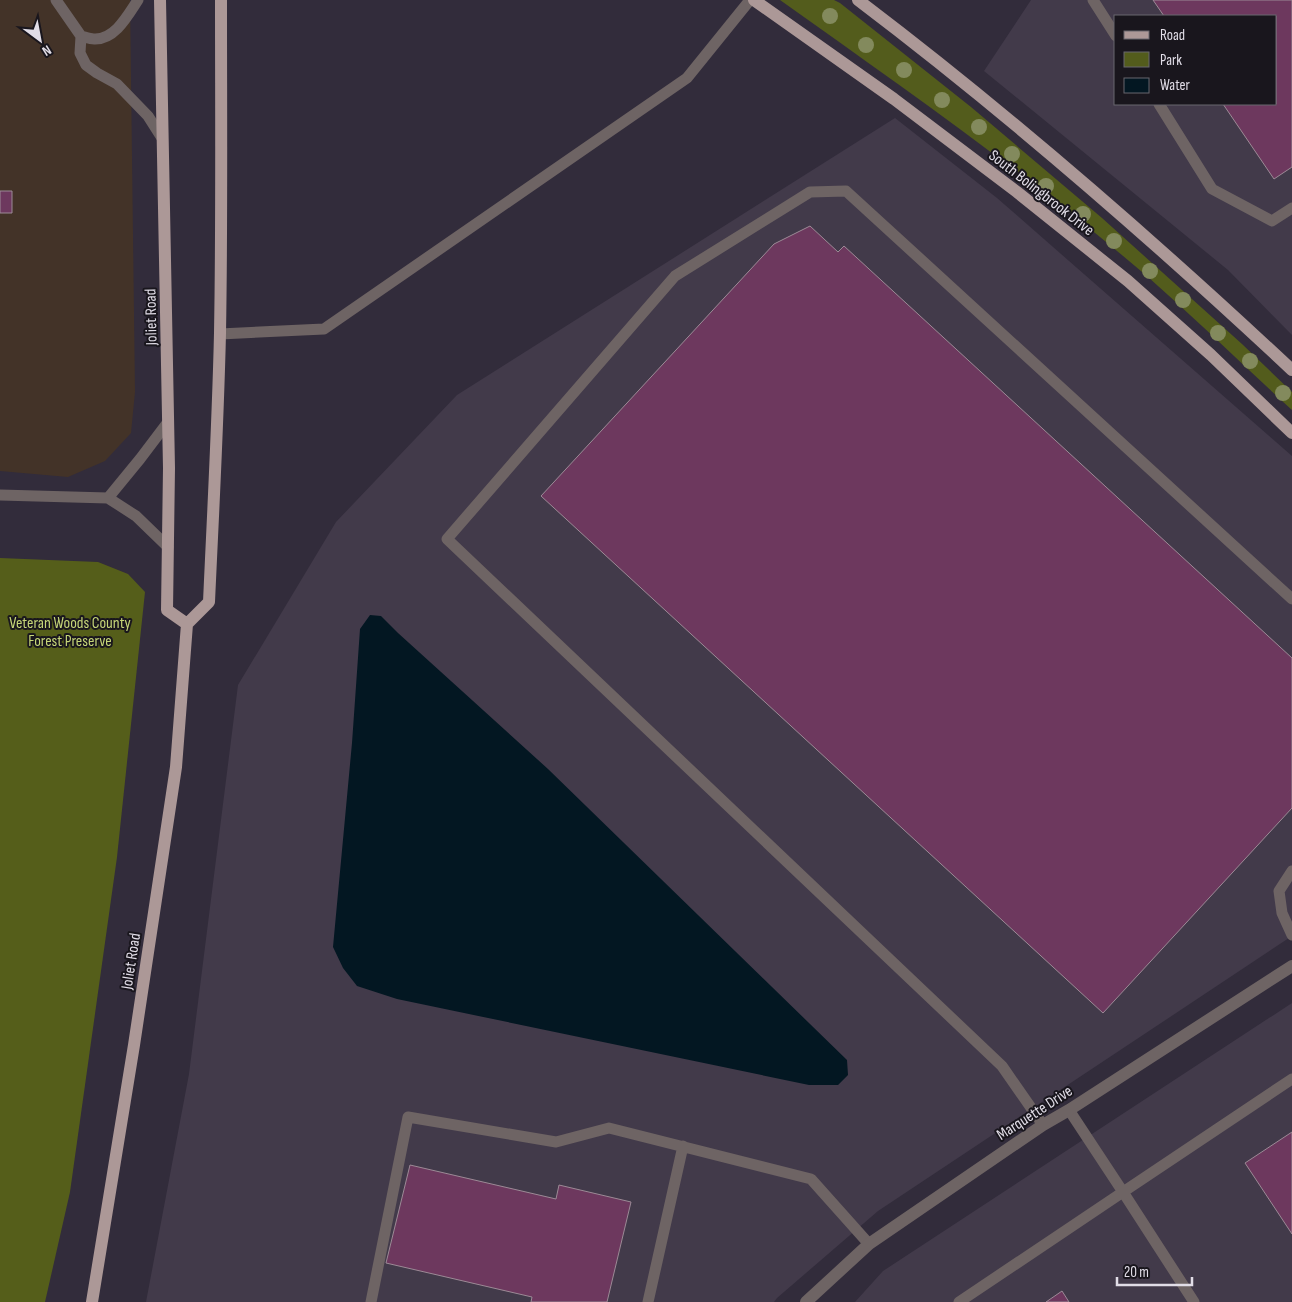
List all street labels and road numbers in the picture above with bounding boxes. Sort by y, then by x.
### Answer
street label: South Bolingbrook Drive [985,146,1098,240]
street label: Joliet Road [142,288,162,346]
street label: Joliet Road [118,932,145,992]
street label: Marquette Drive [993,1082,1076,1145]

